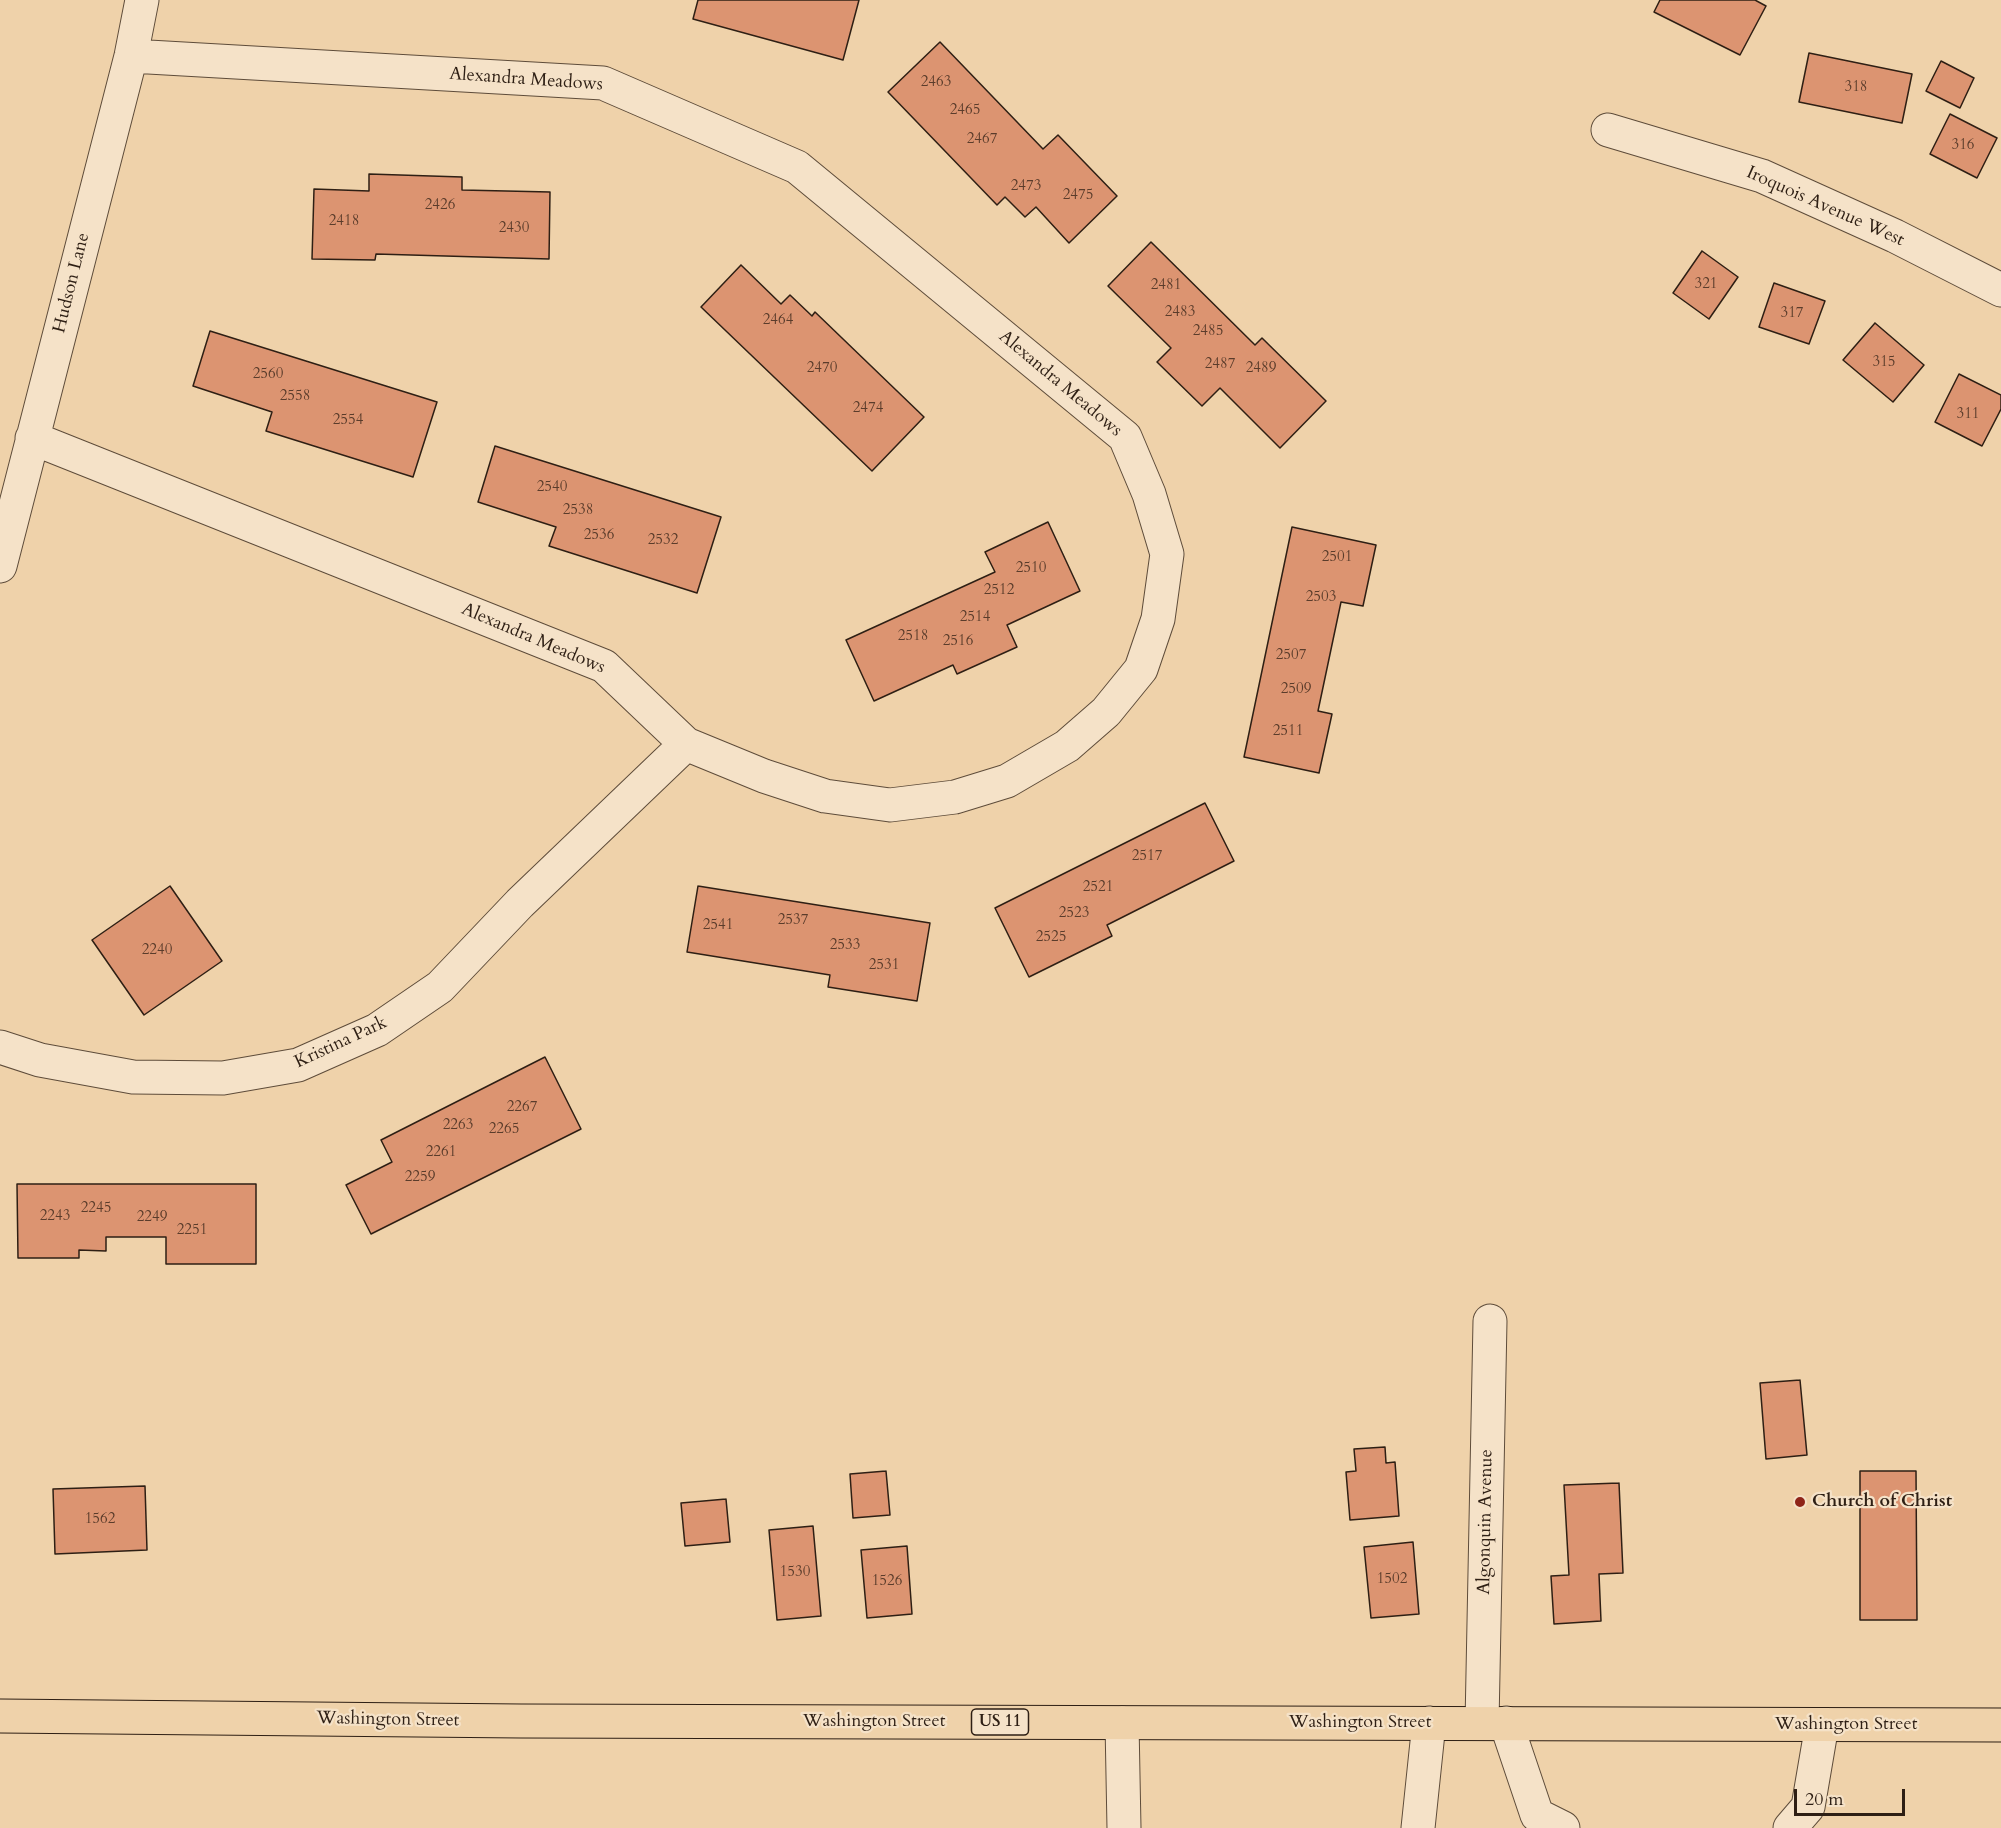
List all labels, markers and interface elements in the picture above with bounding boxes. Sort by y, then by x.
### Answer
street label: Alexandra Meadows [448,64,604,96]
house number: 2463 [921,74,951,92]
house number: 318 [1844,79,1868,97]
house number: 2465 [950,102,980,120]
house number: 2467 [967,131,997,149]
house number: 316 [1951,137,1975,155]
street label: Iroquois Avenue West [1743,162,1907,252]
house number: 2473 [1011,178,1041,196]
house number: 2475 [1063,187,1093,205]
house number: 2426 [425,197,455,215]
house number: 2418 [329,213,359,231]
house number: 2430 [499,220,529,238]
street label: Hudson Lane [49,231,95,335]
house number: 321 [1694,276,1718,294]
house number: 2481 [1151,277,1181,295]
house number: 2483 [1165,304,1195,322]
house number: 317 [1780,305,1804,323]
house number: 2464 [763,312,793,330]
house number: 2485 [1193,323,1223,341]
street label: Alexandra Meadows [994,326,1126,442]
house number: 315 [1872,354,1896,372]
house number: 2487 [1205,356,1235,374]
house number: 2470 [807,360,837,378]
house number: 2489 [1246,360,1276,378]
house number: 2560 [253,366,283,384]
house number: 2558 [280,388,310,406]
house number: 2474 [853,400,883,418]
house number: 311 [1956,406,1980,424]
house number: 2554 [333,412,363,430]
house number: 2540 [537,479,567,497]
house number: 2538 [563,502,593,520]
house number: 2536 [584,527,614,545]
house number: 2532 [648,532,678,550]
house number: 2501 [1322,549,1352,567]
house number: 2510 [1016,560,1046,578]
house number: 2512 [984,582,1014,600]
house number: 2503 [1306,589,1336,607]
street label: Alexandra Meadows [458,599,608,679]
house number: 2514 [960,609,990,627]
house number: 2518 [898,628,928,646]
house number: 2516 [943,633,973,651]
house number: 2507 [1276,647,1306,665]
house number: 2509 [1281,681,1311,699]
house number: 2511 [1273,723,1303,741]
house number: 2517 [1132,848,1162,866]
house number: 2521 [1083,879,1113,897]
house number: 2523 [1059,905,1089,923]
house number: 2537 [778,912,808,930]
house number: 2541 [703,917,733,935]
house number: 2525 [1036,929,1066,947]
house number: 2533 [830,937,860,955]
house number: 2240 [142,942,172,960]
house number: 2531 [869,957,899,975]
street label: Kristina Park [291,1012,391,1074]
house number: 2267 [507,1099,537,1117]
house number: 2263 [443,1117,473,1135]
house number: 2265 [489,1121,519,1139]
house number: 2261 [426,1144,456,1162]
house number: 2259 [405,1169,435,1187]
house number: 2245 [81,1200,111,1218]
house number: 2243 [40,1208,70,1226]
house number: 2249 [137,1209,167,1227]
house number: 2251 [177,1222,207,1240]
street label: Algonquin Avenue [1474,1449,1498,1595]
place label: Church of Christ [1812,1491,1952,1513]
marker: Church of Christ [1793,1495,1807,1509]
house number: 1562 [85,1511,115,1529]
house number: 1530 [780,1564,810,1582]
house number: 1502 [1377,1571,1407,1589]
house number: 1526 [872,1573,902,1591]
street label: Washington Street [316,1708,460,1732]
road number: US 11 [972,1709,1028,1735]
street label: Washington Street [803,1711,945,1733]
street label: Washington Street [1289,1712,1431,1734]
street label: Washington Street [1775,1714,1917,1736]
scale bar [1797,1777,1908,1815]
text: 20 m [1805,1787,1844,1812]

